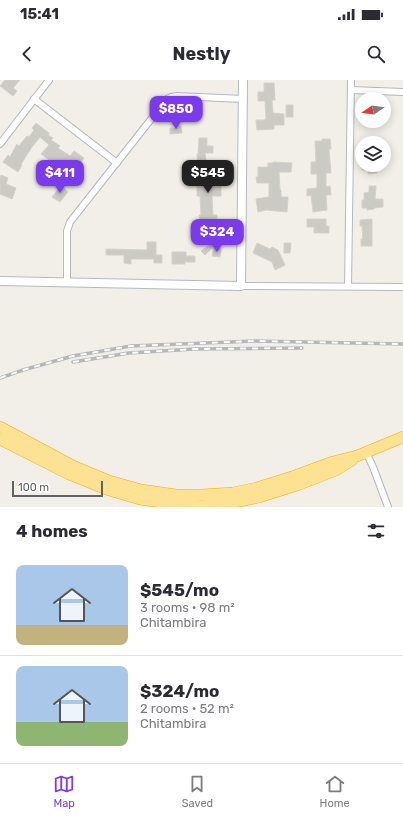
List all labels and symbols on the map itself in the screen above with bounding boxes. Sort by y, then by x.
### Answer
north arrow [355,92,391,128]
pin: $850 [152,96,200,130]
pin: $411 [36,160,84,194]
pin: $545 [184,160,232,194]
pin: $324 [193,219,241,253]
scale bar [12,479,103,498]

